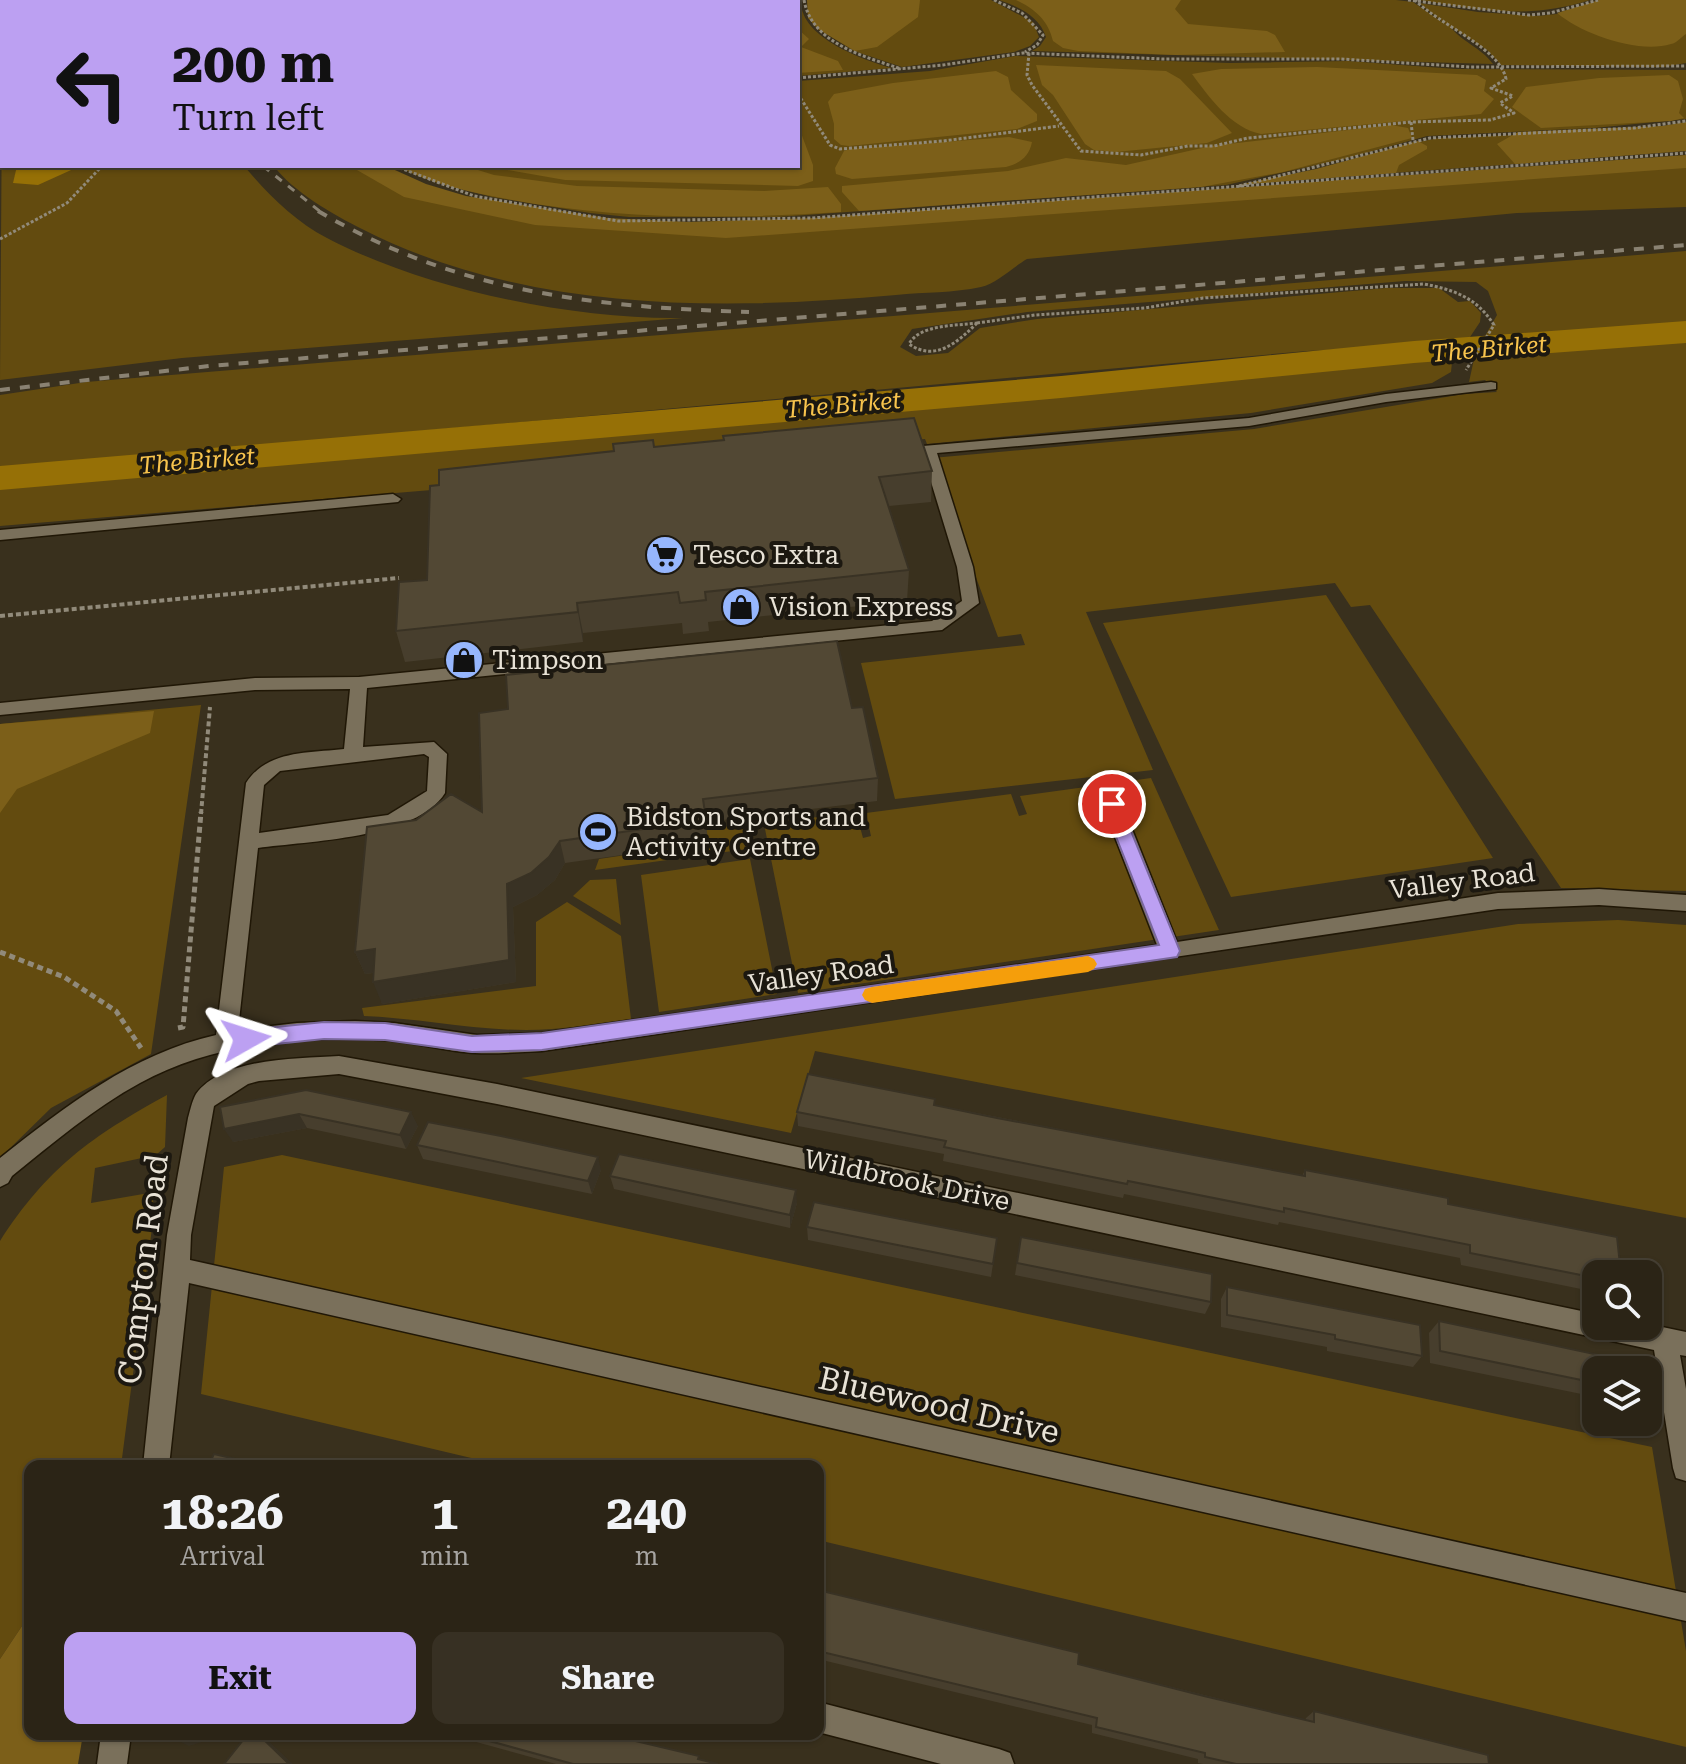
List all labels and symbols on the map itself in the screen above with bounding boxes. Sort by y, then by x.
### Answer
water label: The Birket [1430,330,1548,368]
water label: The Birket [784,386,902,424]
water label: The Birket [138,442,256,480]
supermarket icon: Tesco Extra [644,534,686,576]
place label: Tesco Extra [693,540,839,570]
shop icon: Vision Express [720,586,762,628]
place label: Vision Express [769,592,953,622]
shop icon: Timpson [443,639,485,681]
place label: Timpson [492,645,604,675]
pin [1078,770,1146,838]
place label: Bidston Sports and Activity Centre [626,802,866,862]
sports icon: Bidston Sports and Activity Centre [577,811,619,853]
street label: Valley Road [1387,857,1537,905]
street label: Valley Road [746,949,896,999]
position arrow [204,997,288,1081]
street label: Wildbrook Drive [801,1144,1013,1216]
street label: Compton Road [110,1152,176,1386]
street label: Bluewood Drive [815,1359,1063,1451]

